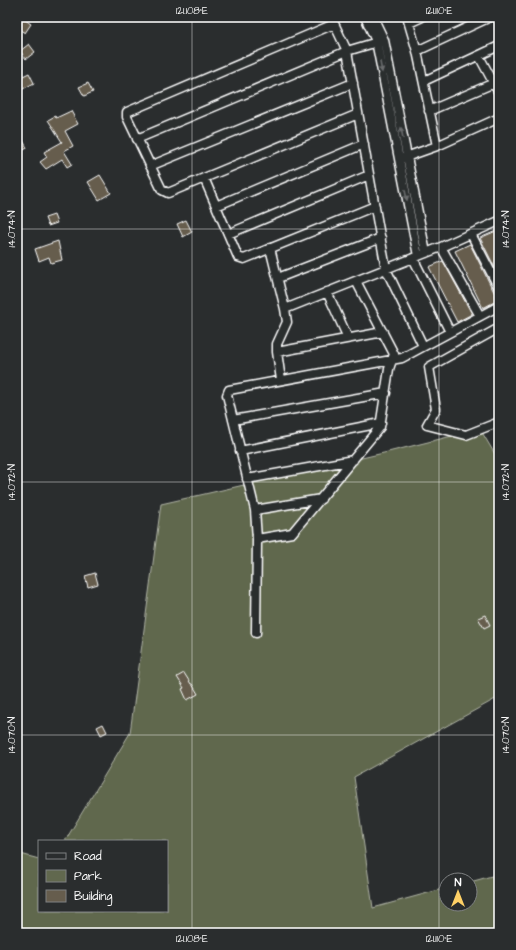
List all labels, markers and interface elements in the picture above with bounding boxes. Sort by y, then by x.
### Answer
text: 121.108°E [176,4,208,18]
text: 121.110°E [426,4,452,18]
one-way arrow [378,61,384,73]
one-way arrow [399,126,405,139]
one-way arrow [403,189,409,201]
text: 14.074°N [5,210,19,248]
text: 14.074°N [499,210,513,248]
text: 14.072°N [5,464,19,500]
text: 14.072°N [499,464,513,500]
text: 14.070°N [5,717,19,753]
text: 14.070°N [499,717,513,753]
legend [38,840,168,912]
text: Road [74,848,102,865]
text: Park [74,868,102,885]
north arrow [438,872,478,912]
text: N [455,875,462,890]
text: Building [74,888,112,906]
text: 121.108°E [176,932,208,946]
text: 121.110°E [426,932,452,946]

